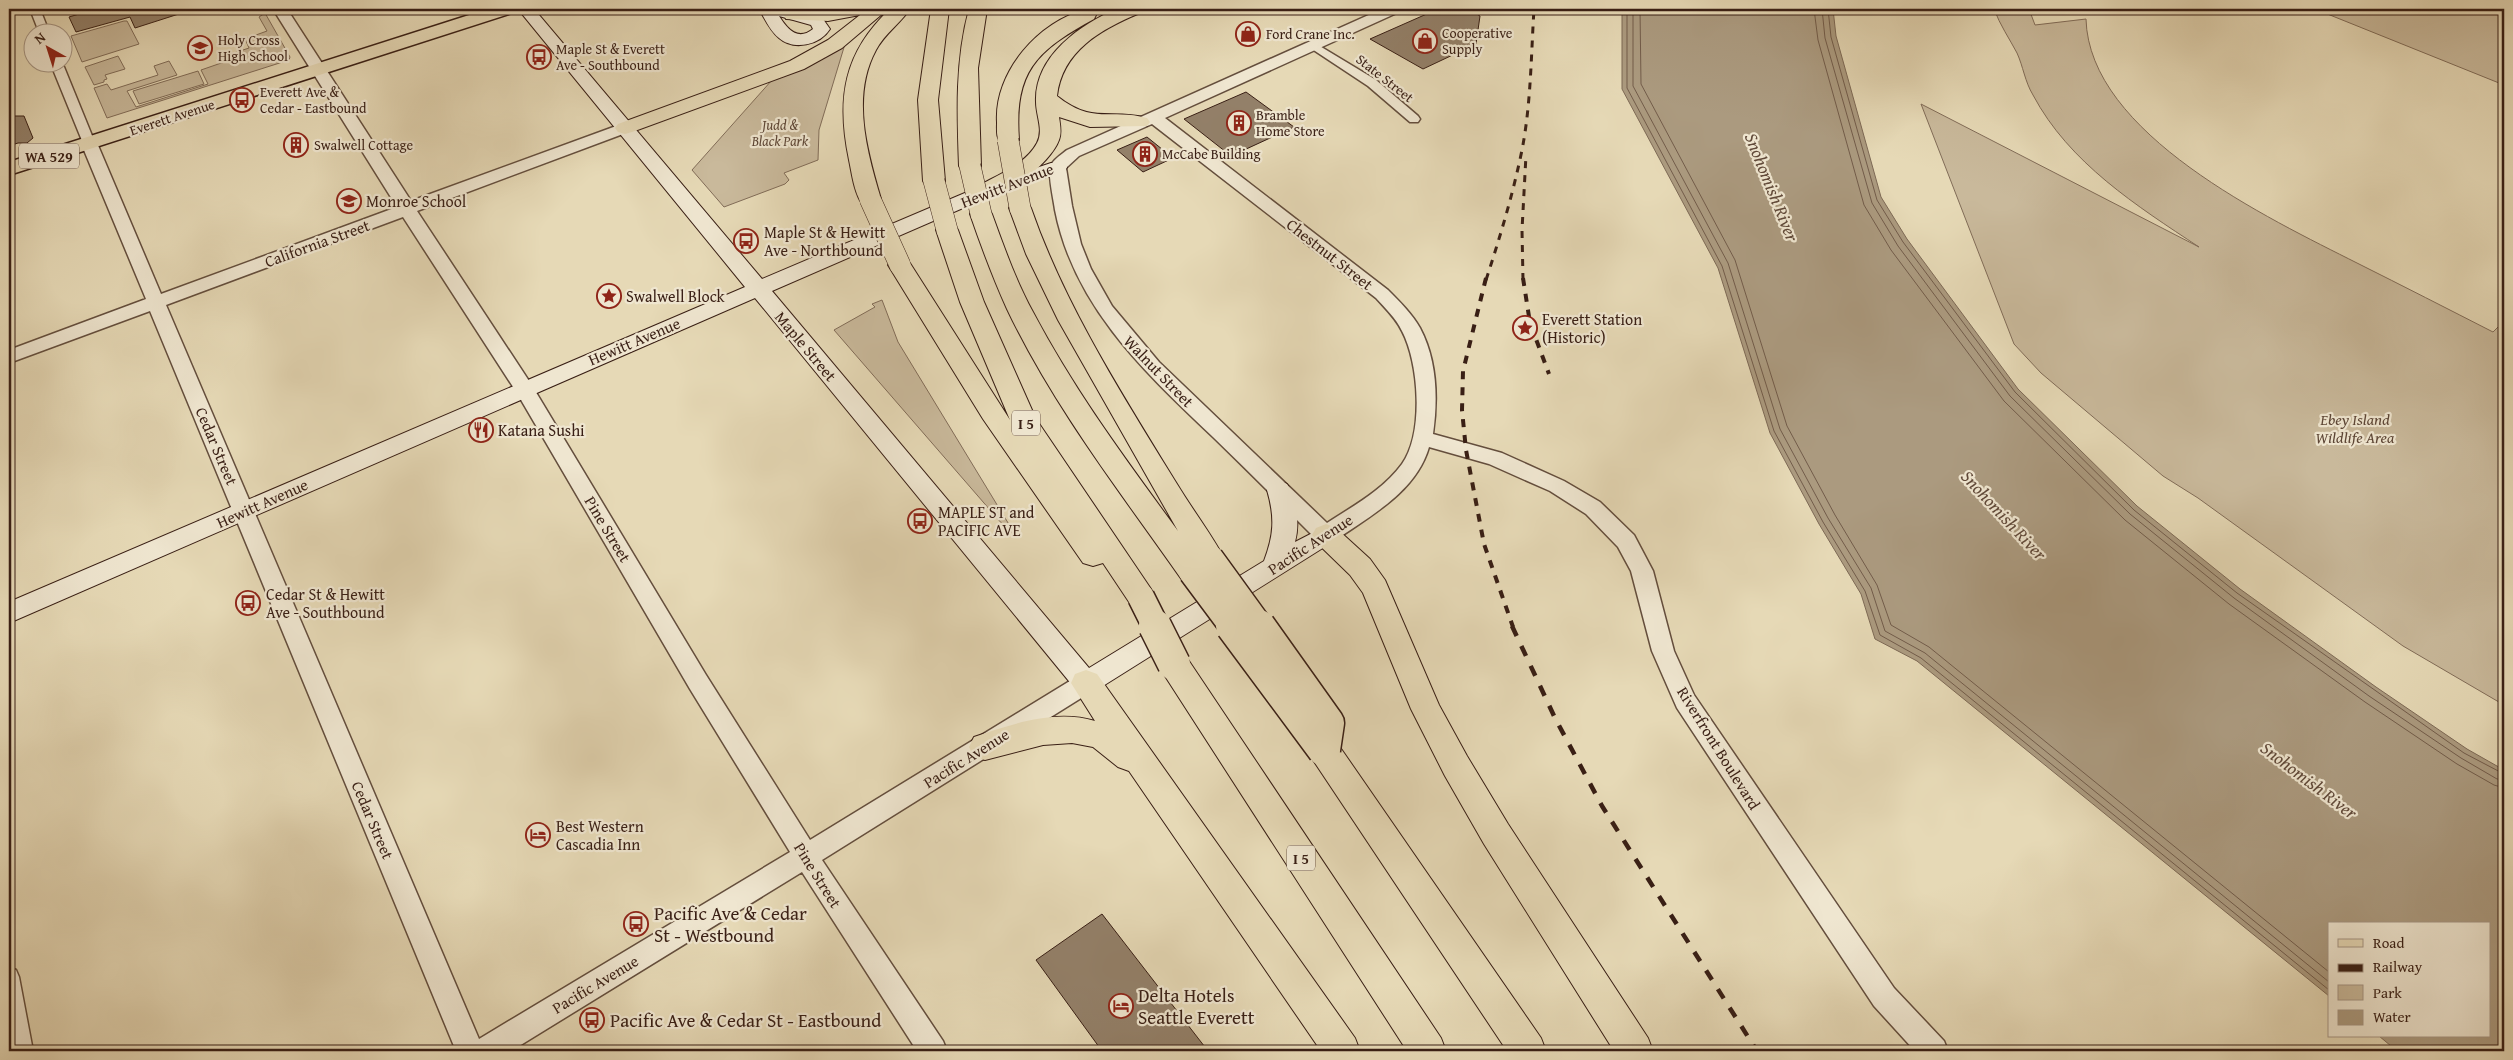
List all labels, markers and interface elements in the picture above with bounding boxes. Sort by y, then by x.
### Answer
shop icon: Ford Crane Inc. [1235,21,1261,47]
north arrow [22,22,72,72]
place label: Cooperative Supply [1442,23,1513,59]
place label: Ford Crane Inc. [1266,24,1355,44]
text: N [30,27,50,49]
shop icon: Cooperative Supply [1412,28,1438,54]
place label: Holy Cross High School [218,30,288,66]
school or university icon: Holy Cross High School [187,35,213,61]
place label: Maple St & Everett Ave - Southbound [556,39,665,75]
bus stop icon: Maple St & Everett Ave - Southbound [526,44,552,70]
street label: State Street [1352,49,1418,107]
place label: Everett Ave & Cedar - Eastbound [260,82,367,118]
bus stop icon: Everett Ave & Cedar - Eastbound [229,87,255,113]
street label: Everett Avenue [127,94,218,140]
place label: Bramble Home Store [1256,105,1325,141]
building icon: Bramble Home Store [1226,110,1252,136]
park label: Judd & Black Park [751,115,809,151]
water label: Snohomish River [1738,129,1807,247]
building icon: Swalwell Cottage [283,132,309,158]
place label: Swalwell Cottage [314,135,414,155]
building icon: McCabe Building [1132,141,1158,167]
road number: WA 529 [19,144,79,168]
place label: McCabe Building [1162,144,1260,164]
street label: Hewitt Avenue [957,156,1057,214]
school or university icon: Monroe School [336,188,362,214]
place label: Monroe School [366,189,467,213]
street label: Chestnut Street [1281,212,1379,296]
street label: California Street [261,213,373,273]
place label: Maple St & Hewitt Ave - Northbound [764,220,886,262]
bus stop icon: Maple St & Hewitt Ave - Northbound [733,228,759,254]
place icon: Swalwell Block [596,283,622,309]
place label: Swalwell Block [626,284,726,308]
street label: Maple Street [769,306,843,387]
place label: Everett Station (Historic) [1542,307,1642,349]
street label: Hewitt Avenue [584,311,684,371]
place icon: Everett Station (Historic) [1512,315,1538,341]
street label: Walnut Street [1118,329,1200,413]
street label: Cedar Street [190,403,244,489]
park label: Ebey Island Wildlife Area [2316,407,2395,449]
road number: I 5 [1012,410,1040,436]
restaurant icon: Katana Sushi [468,417,494,443]
place label: Katana Sushi [498,418,585,442]
water label: Snohomish River [1955,464,2054,567]
street label: Hewitt Avenue [212,472,312,534]
street label: Pine Street [579,491,637,567]
place label: MAPLE ST and PACIFIC AVE [938,500,1035,542]
street label: Pacific Avenue [1263,507,1357,581]
bus stop icon: MAPLE ST and PACIFIC AVE [907,508,933,534]
place label: Cedar St & Hewitt Ave - Southbound [266,582,385,624]
bus stop icon: Cedar St & Hewitt Ave - Southbound [235,590,261,616]
street label: Riverfront Boulevard [1671,682,1767,815]
street label: Pacific Avenue [918,722,1014,794]
water label: Snohomish River [2255,735,2364,826]
street label: Cedar Street [346,777,400,863]
place label: Best Western Cascadia Inn [556,814,644,856]
hotel icon: Best Western Cascadia Inn [525,822,551,848]
street label: Pine Street [788,837,848,913]
road number: I 5 [1287,846,1315,870]
place label: Pacific Ave & Cedar St - Westbound [654,899,807,949]
bus stop icon: Pacific Ave & Cedar St - Westbound [623,911,649,937]
legend [2328,922,2490,1038]
text: Road [2373,932,2404,953]
street label: Pacific Avenue [547,949,643,1019]
text: Railway [2373,956,2423,977]
place label: Delta Hotels Seattle Everett [1138,981,1255,1031]
text: Park [2373,982,2402,1003]
hotel icon: Delta Hotels Seattle Everett [1108,993,1134,1019]
place label: Pacific Ave & Cedar St - Eastbound [610,1006,882,1034]
text: Water [2373,1006,2411,1027]
bus stop icon: Pacific Ave & Cedar St - Eastbound [579,1007,605,1033]

